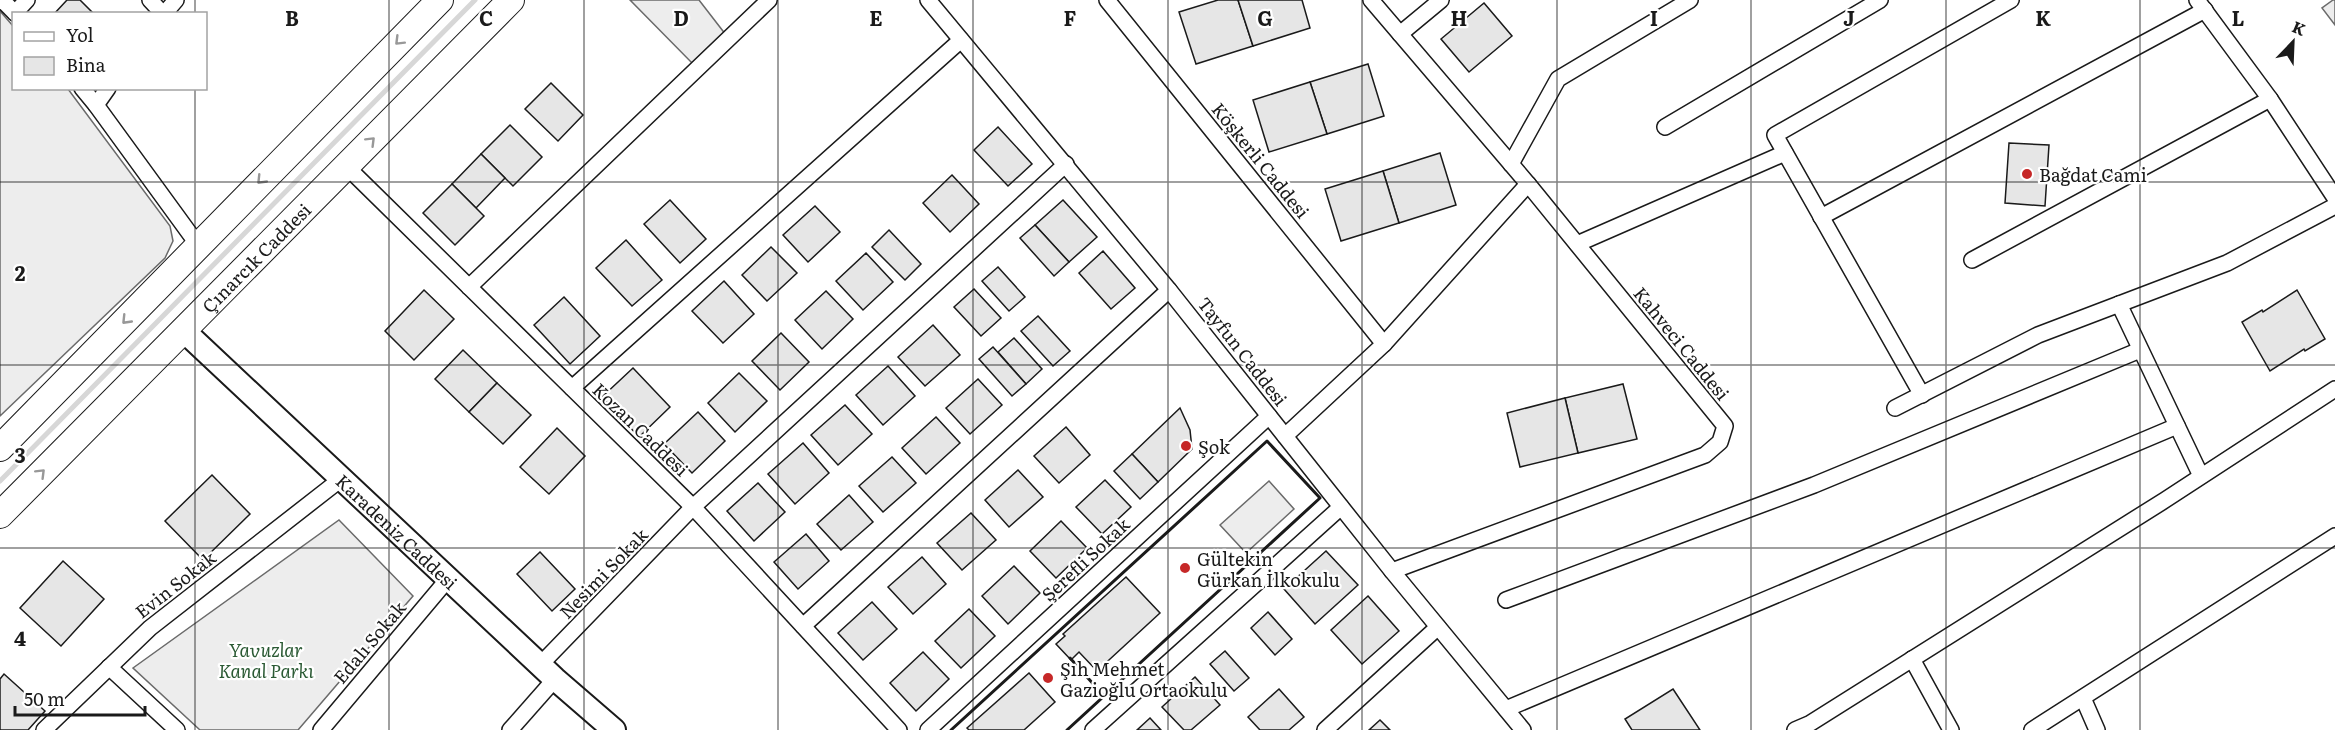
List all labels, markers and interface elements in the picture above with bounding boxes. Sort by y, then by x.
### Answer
text: B [285,2,299,32]
text: C [479,2,493,32]
text: D [673,2,689,32]
text: E [869,2,883,32]
text: F [1064,2,1077,32]
text: G [1257,2,1273,32]
text: H [1451,2,1467,32]
text: I [1650,2,1658,32]
text: J [1843,2,1855,32]
text: K [2035,2,2051,32]
text: L [2232,2,2245,32]
legend [12,12,207,90]
north arrow [2263,12,2323,72]
text: K [2289,14,2310,41]
text: Yol [66,21,94,48]
one-way arrow [395,34,406,45]
text: Bina [66,51,106,78]
street label: Köşkerli Caddesi [1206,96,1316,224]
one-way arrow [363,137,374,148]
place label: Bağdat Cami [2039,161,2147,188]
marker: Bağdat Cami [2020,167,2034,181]
one-way arrow [258,172,269,183]
street label: Çınarcık Caddesi [195,196,316,318]
text: 2 [15,257,26,287]
street label: Kahveci Caddesi [1628,280,1736,406]
street label: Tayfun Caddesi [1192,291,1294,411]
one-way arrow [122,313,133,324]
street label: Kozan Caddesi [587,376,695,482]
place label: Şok [1198,433,1231,460]
text: 3 [14,439,26,469]
marker: Şok [1179,439,1193,453]
street label: Karadeniz Caddesi [330,467,464,595]
one-way arrow [34,470,45,481]
street label: Şerefli Sokak [1035,510,1136,607]
street label: Nesimi Sokak [553,521,654,624]
street label: Evin Sokak [129,543,222,624]
place label: Gültekin Gürkan İlkokulu [1197,545,1340,593]
marker: Gültekin Gürkan İlkokulu [1178,561,1192,575]
street label: Edalı Sokak [326,594,412,689]
text: 4 [14,622,26,652]
park label: Yavuzlar Kanal Parkı [218,636,314,684]
place label: Şıh Mehmet Gazioğlu Ortaokulu [1060,655,1228,703]
marker: Şıh Mehmet Gazioğlu Ortaokulu [1041,671,1055,685]
scale bar [15,679,146,717]
text: 50 m [24,685,65,712]

